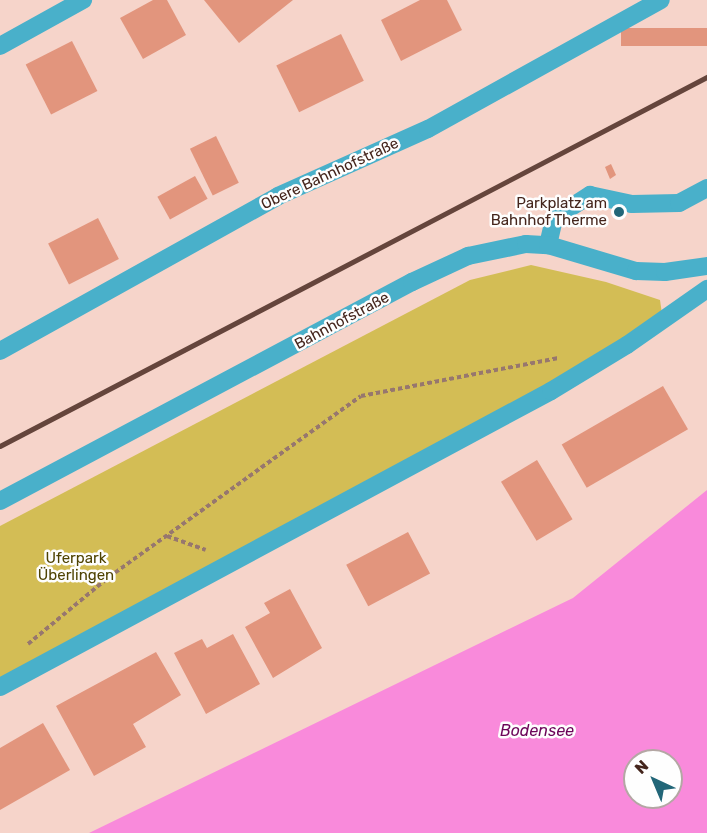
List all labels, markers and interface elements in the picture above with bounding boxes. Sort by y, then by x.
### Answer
street label: Obere Bahnhofstraße [258,134,402,214]
place label: Parkplatz am Bahnhof Therme [490,194,607,229]
marker: Parkplatz am Bahnhof Therme [612,205,626,219]
street label: Bahnhofstraße [292,289,392,353]
park label: Uferpark Überlingen [38,549,114,584]
water label: Bodensee [500,721,574,741]
north arrow [623,749,683,809]
text: N [631,756,652,778]

